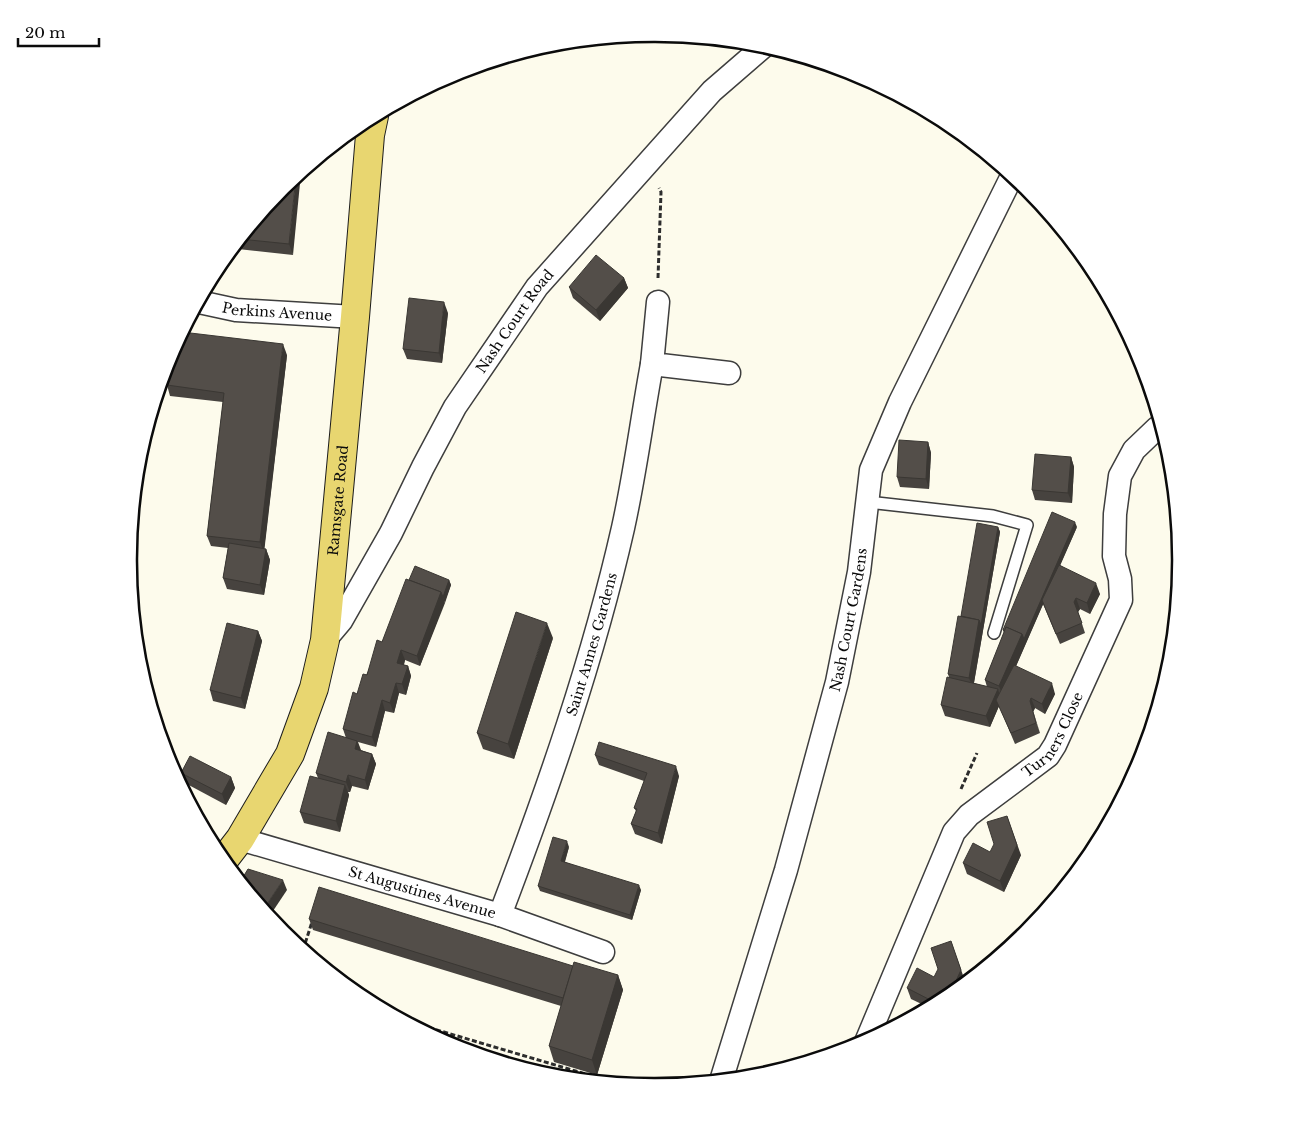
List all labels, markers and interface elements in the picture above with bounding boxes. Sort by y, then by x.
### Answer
scale bar [18,15,99,47]
text: 20 m [25,23,65,42]
street label: Nash Court Road [472,265,558,376]
street label: Perkins Avenue [220,298,333,325]
street label: Ramsgate Road [324,444,352,557]
street label: Nash Court Gardens [826,547,871,693]
street label: Saint Annes Gardens [562,571,621,718]
street label: Turners Close [1018,689,1087,781]
street label: St Augustines Avenue [346,862,498,922]

